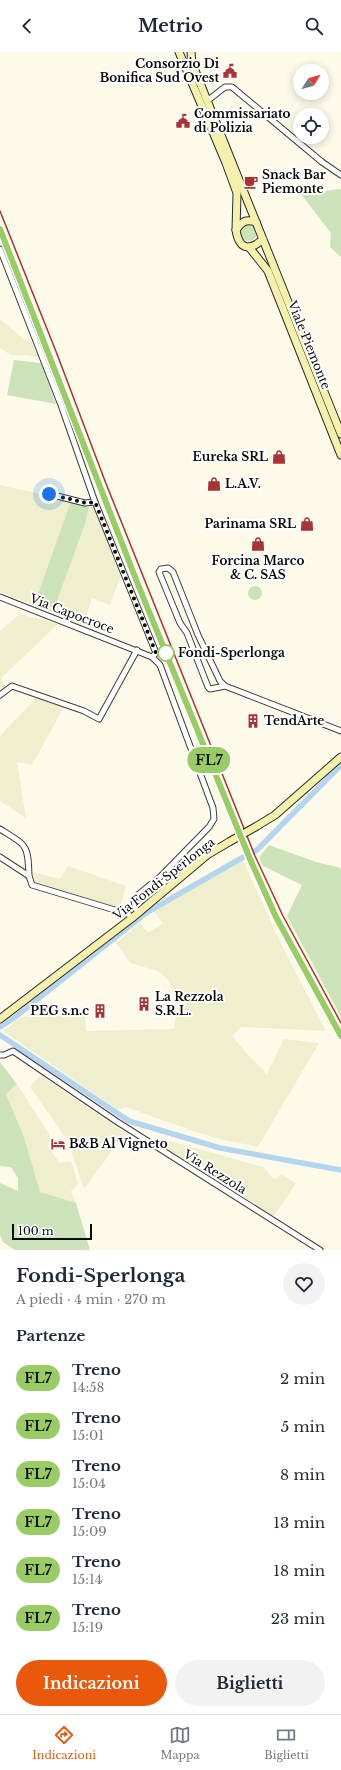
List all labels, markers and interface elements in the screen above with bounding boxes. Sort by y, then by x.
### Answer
icon: back [16,15,38,37]
text: Metrio [138,15,203,37]
icon: search [303,15,325,37]
place label: Consorzio Di Bonifica Sud Ovest [100,56,220,85]
public building icon: Consorzio Di Bonifica Sud Ovest [222,63,238,79]
north arrow [293,64,329,100]
map controls [293,64,329,144]
place label: Commissariato di Polizia [194,106,291,135]
button: locate [293,108,329,144]
public building icon: Commissariato di Polizia [175,113,191,129]
place label: Snack Bar Piemonte [262,167,326,196]
cafe icon: Snack Bar Piemonte [243,174,259,190]
street label: Viale Piemonte [285,298,334,391]
place label: Eureka SRL [193,449,268,464]
shop icon: Eureka SRL [271,449,287,465]
shop icon: L.A.V. [206,476,222,492]
place label: L.A.V. [225,476,261,491]
your location [39,484,59,504]
place label: Parinama SRL [205,516,296,531]
shop icon: Parinama SRL [299,516,315,532]
shop icon: Forcina Marco & C. SAS [250,536,266,552]
place label: Forcina Marco & C. SAS [212,553,304,582]
street label: Via Capocroce [27,590,116,636]
marker: Fondi-Sperlonga [157,644,175,662]
place label: Fondi-Sperlonga [178,645,285,660]
building icon: TendArte [245,713,261,729]
place label: TendArte [264,713,324,728]
line badge: FL7 [186,747,232,773]
text: FL7 [195,751,223,769]
street label: Via Fondi Sperlonga [109,834,218,924]
place label: La Rezzola S.R.L. [155,989,224,1018]
building icon: La Rezzola S.R.L. [136,996,152,1012]
place label: PEG s.n.c [30,1003,89,1018]
building icon: PEG s.n.c [92,1003,108,1019]
hotel icon: B&B Al Vigneto [50,1136,66,1152]
place label: B&B Al Vigneto [69,1136,168,1151]
street label: Via Rezzola [180,1146,250,1197]
scale bar [12,1222,92,1241]
text: 100 m [18,1224,54,1238]
button: heart [283,1263,325,1305]
text: Fondi-Sperlonga [16,1264,185,1287]
text: A piedi · 4 min · 270 m [16,1291,166,1308]
text: Partenze [16,1326,85,1345]
text: Treno [72,1360,121,1379]
text: FL7 [24,1369,52,1387]
text: 2 min [280,1369,325,1388]
text: 14:58 [72,1379,104,1396]
text: Treno [72,1408,121,1427]
text: FL7 [24,1417,52,1435]
text: 5 min [281,1417,325,1436]
text: 15:01 [72,1427,104,1444]
text: Treno [72,1456,121,1475]
text: FL7 [24,1465,52,1483]
text: 8 min [280,1465,325,1484]
text: 15:04 [72,1475,106,1492]
text: Treno [72,1504,121,1523]
text: FL7 [24,1513,52,1531]
text: 13 min [273,1513,325,1532]
text: 15:09 [72,1523,107,1540]
text: Treno [72,1552,121,1571]
text: FL7 [24,1561,52,1579]
text: 18 min [273,1561,325,1580]
text: 15:14 [72,1571,102,1588]
text: Treno [72,1600,121,1619]
text: FL7 [24,1609,52,1627]
text: 23 min [271,1609,325,1628]
text: 15:19 [72,1619,103,1636]
button: Indicazioni [16,1660,167,1706]
button: Biglietti [175,1660,325,1706]
tab: Indicazioni [32,1724,96,1762]
tab: Mappa [161,1724,200,1762]
tab: Biglietti [264,1724,309,1762]

